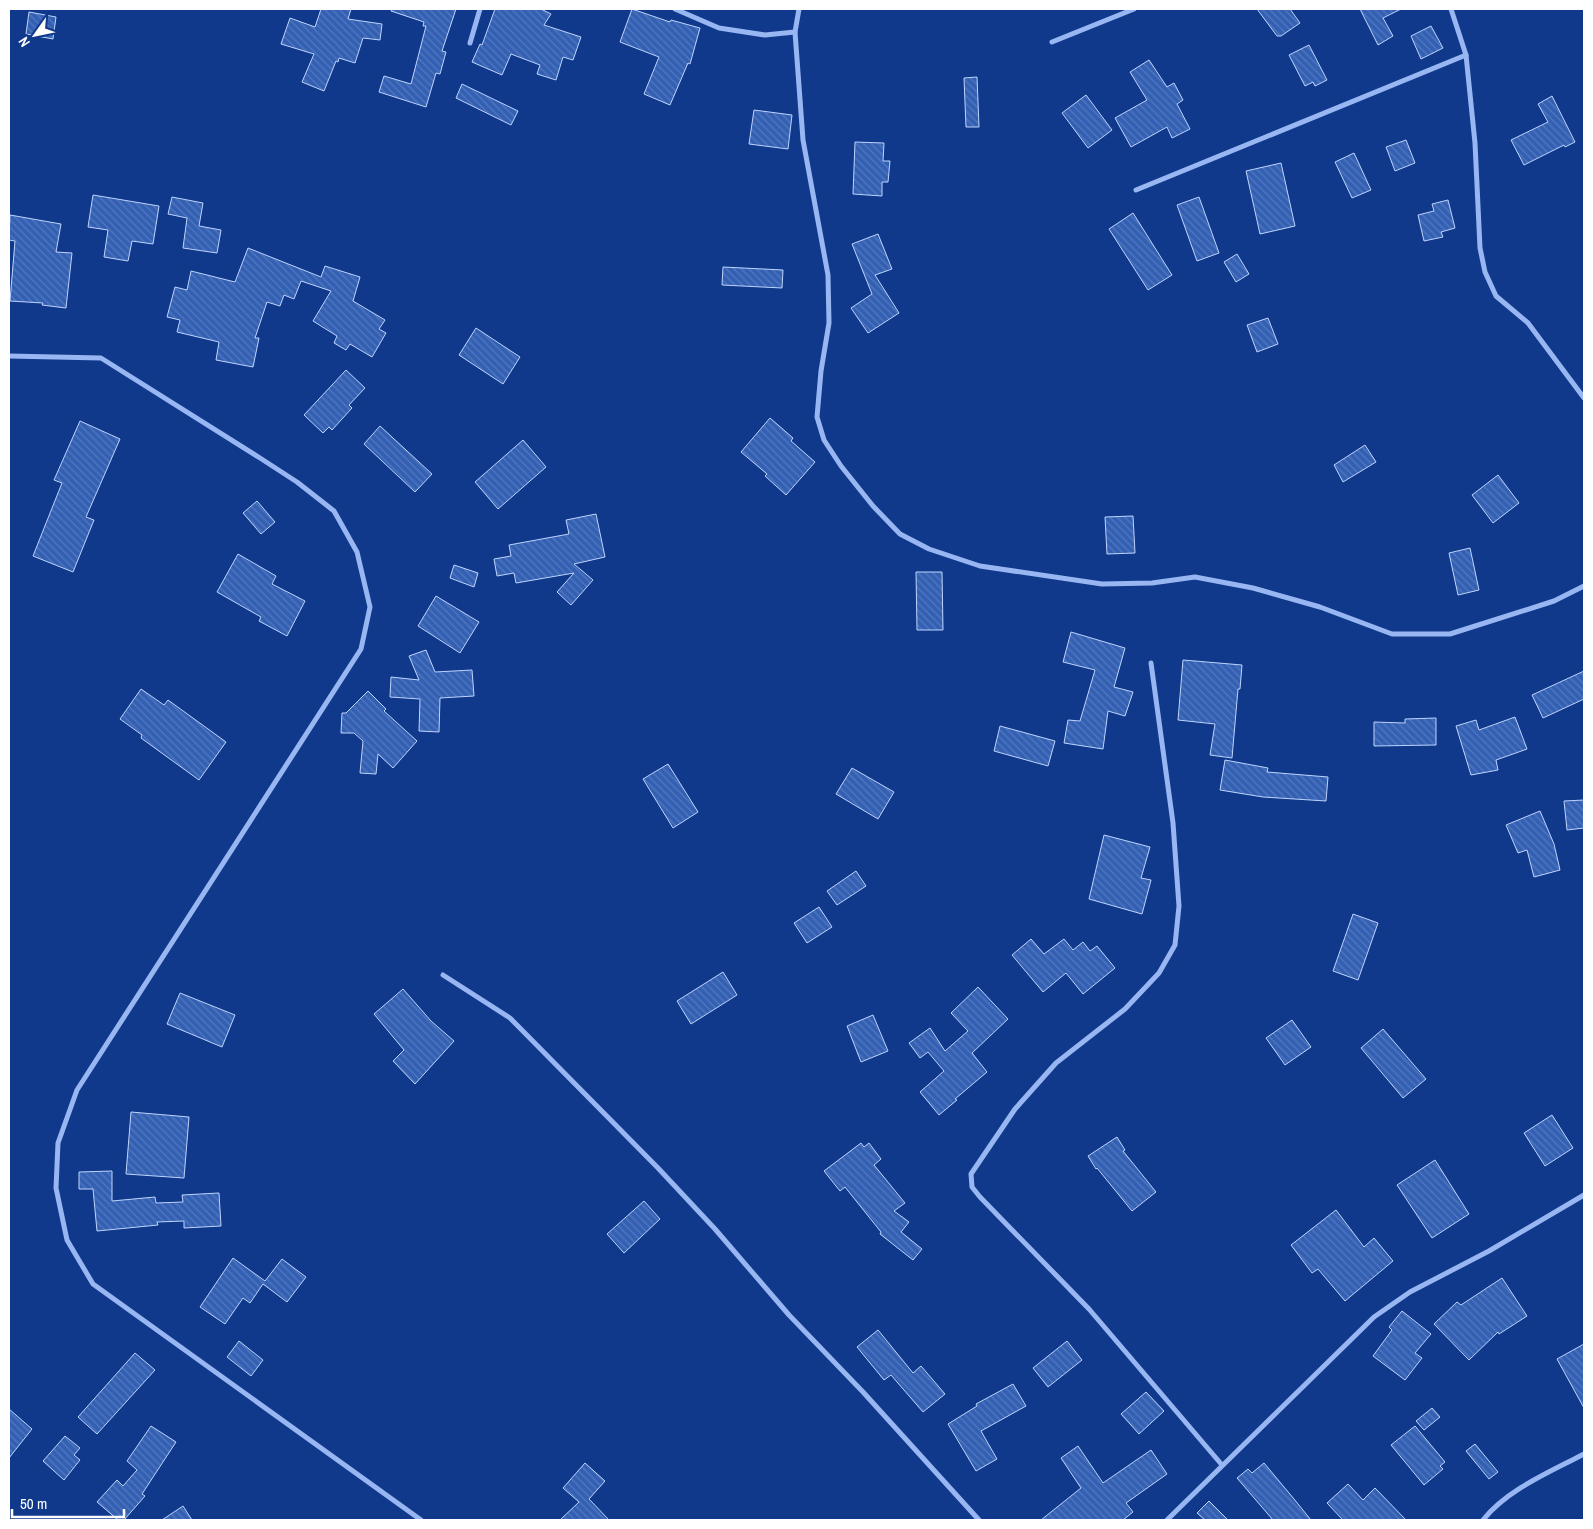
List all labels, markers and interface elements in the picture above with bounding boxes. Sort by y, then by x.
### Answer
north arrow [10,10,60,60]
text: N [14,34,34,50]
scale bar [12,1486,125,1518]
text: 50 m [20,1493,47,1514]

